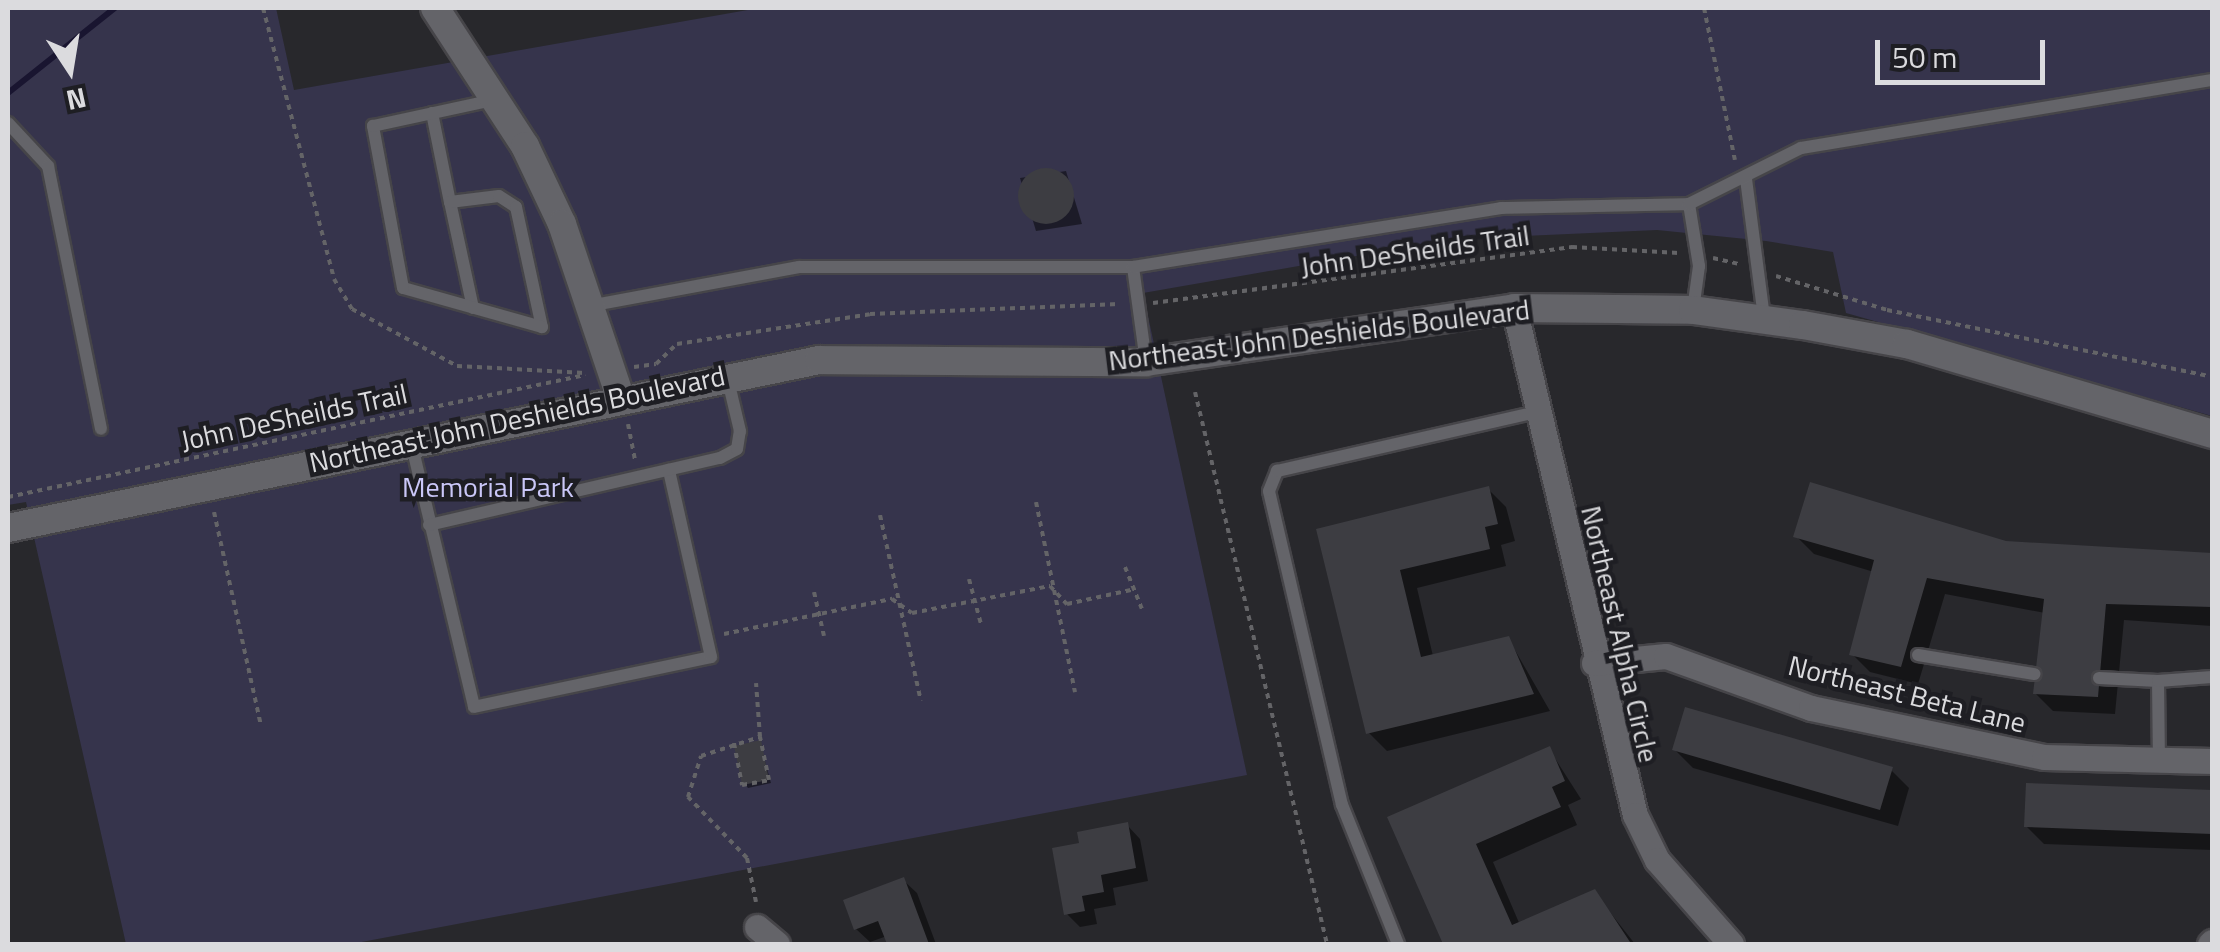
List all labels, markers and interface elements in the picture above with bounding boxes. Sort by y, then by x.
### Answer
north arrow [20,20,120,120]
scale bar [1880,20,2050,82]
text: 50 m [1892,34,1957,80]
text: N [62,77,90,123]
street label: John DeSheilds Trail [1298,218,1532,284]
street label: Northeast John Deshields Boulevard [1107,292,1531,378]
street label: Northeast John Deshields Boulevard [306,358,728,480]
street label: John DeSheilds Trail [178,377,410,457]
park label: Memorial Park [402,470,574,504]
street label: Northeast Alpha Circle [1574,503,1666,765]
street label: Northeast Beta Lane [1785,648,2029,740]

